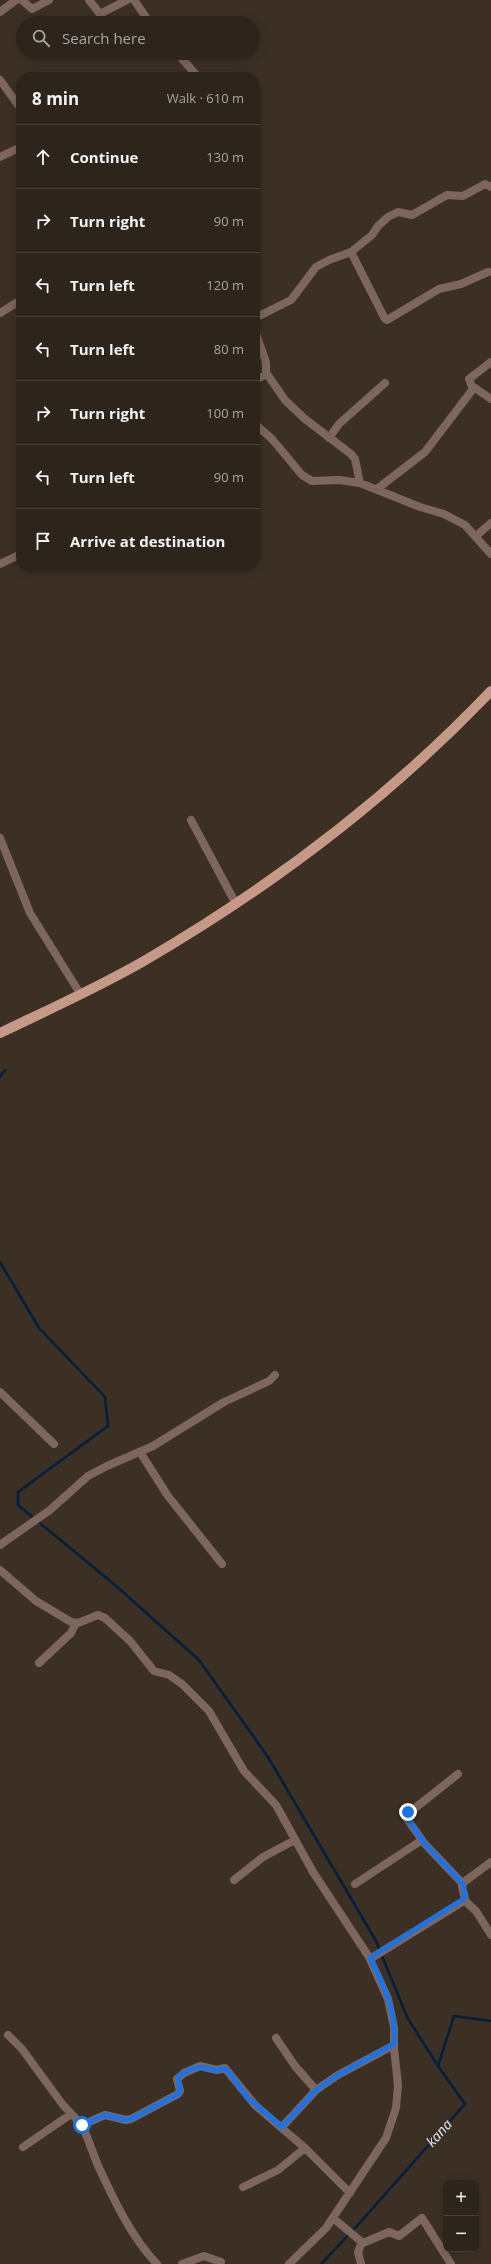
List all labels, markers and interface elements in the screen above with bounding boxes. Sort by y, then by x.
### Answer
search box [16,16,260,60]
icon: search [30,27,52,49]
text: Search here [62,28,146,48]
text: 8 min [32,87,79,110]
text: Walk · 610 m [167,89,244,107]
icon: ahead [32,146,54,168]
text: Continue [70,147,138,167]
text: 130 m [206,148,244,166]
icon: right [32,210,54,232]
text: Turn right [70,211,145,231]
text: 90 m [214,212,244,230]
icon: left [32,274,54,296]
text: Turn left [70,275,135,295]
text: 120 m [206,276,244,294]
icon: left [32,338,54,360]
text: Turn left [70,339,135,359]
text: 80 m [214,340,244,358]
icon: right [32,402,54,424]
text: Turn right [70,403,145,423]
text: 100 m [206,404,244,422]
icon: left [32,466,54,488]
text: Turn left [70,467,135,487]
text: 90 m [214,468,244,486]
icon: arrive [32,530,54,552]
text: Arrive at destination [70,531,225,551]
route end [399,1803,417,1821]
water label: kana [421,2115,456,2150]
route start [73,2116,91,2134]
map controls [443,2180,479,2252]
button: + [443,2180,479,2216]
button: − [443,2216,479,2252]

